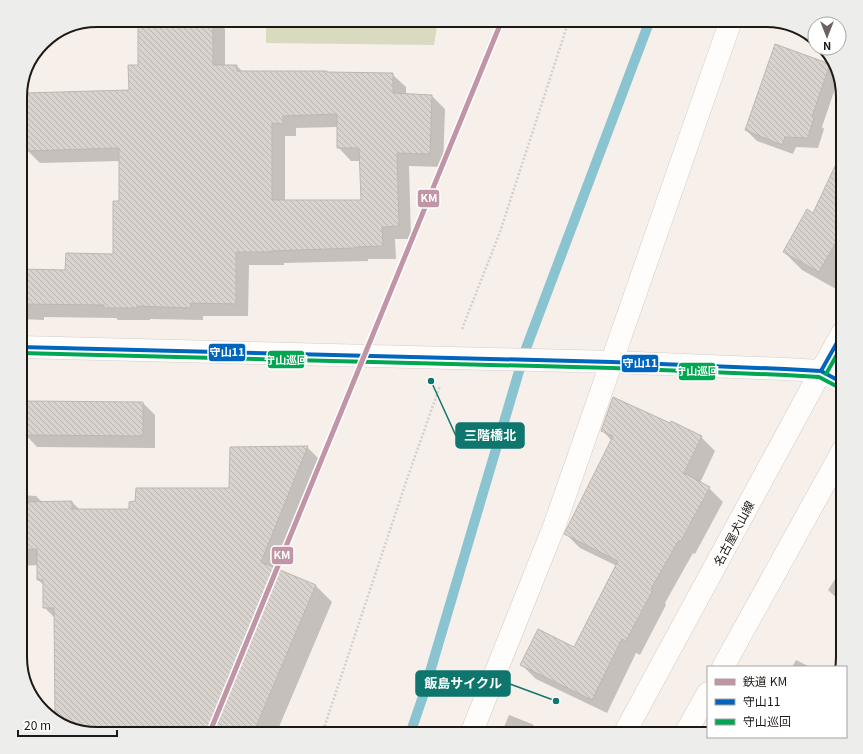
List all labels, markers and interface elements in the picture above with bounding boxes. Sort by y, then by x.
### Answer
north arrow [807,16,847,56]
text: N [823,39,831,55]
line badge: KM [417,189,440,208]
text: KM [421,189,437,205]
line badge: 守山11 [208,343,246,362]
text: 守山11 [210,343,244,359]
line badge: 守山巡回 [267,350,305,369]
text: 守山巡回 [264,351,308,367]
line badge: 守山11 [621,354,659,373]
text: 守山11 [623,354,657,370]
text: 守山巡回 [675,362,719,378]
line badge: 守山巡回 [678,362,716,381]
callout: 三階橋北 [456,423,524,448]
text: 三階橋北 [464,425,516,444]
street label: 名古屋犬山線 [709,497,757,569]
line badge: KM [271,546,294,565]
text: KM [274,546,290,562]
legend [707,666,847,738]
callout: 飯島サイクル [416,671,510,696]
text: 鉄道 KM [743,672,787,689]
text: 飯島サイクル [424,673,502,692]
text: 守山11 [743,692,780,709]
scale bar [18,712,117,738]
text: 守山巡回 [743,712,791,729]
text: 20 m [24,716,51,733]

